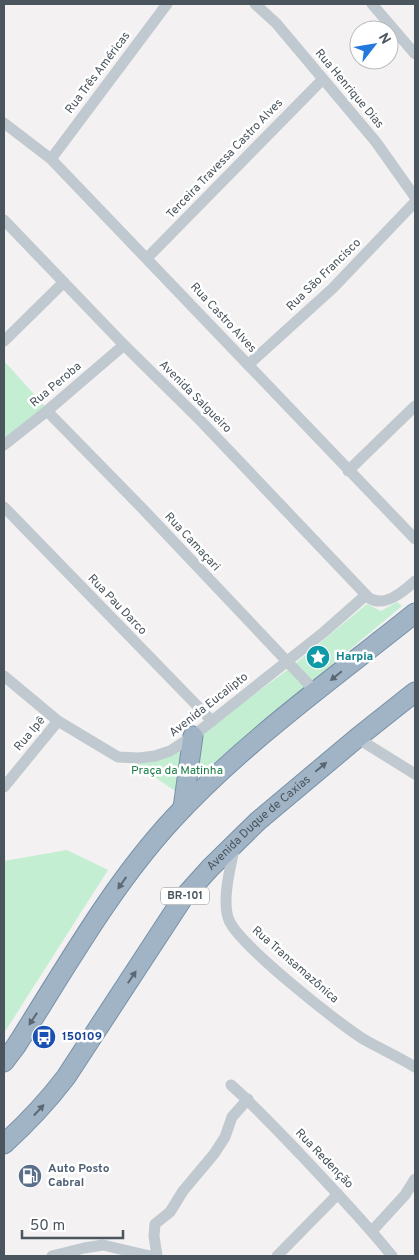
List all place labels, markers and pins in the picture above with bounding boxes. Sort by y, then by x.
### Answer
place icon: Harpia [305,644,331,670]
place label: Harpia [336,649,373,665]
bus stop icon: 150109 [31,1024,57,1050]
place label: 150109 [62,1029,102,1045]
place label: Auto Posto Cabral [48,1161,110,1191]
fuel station icon: Auto Posto Cabral [17,1163,43,1189]

